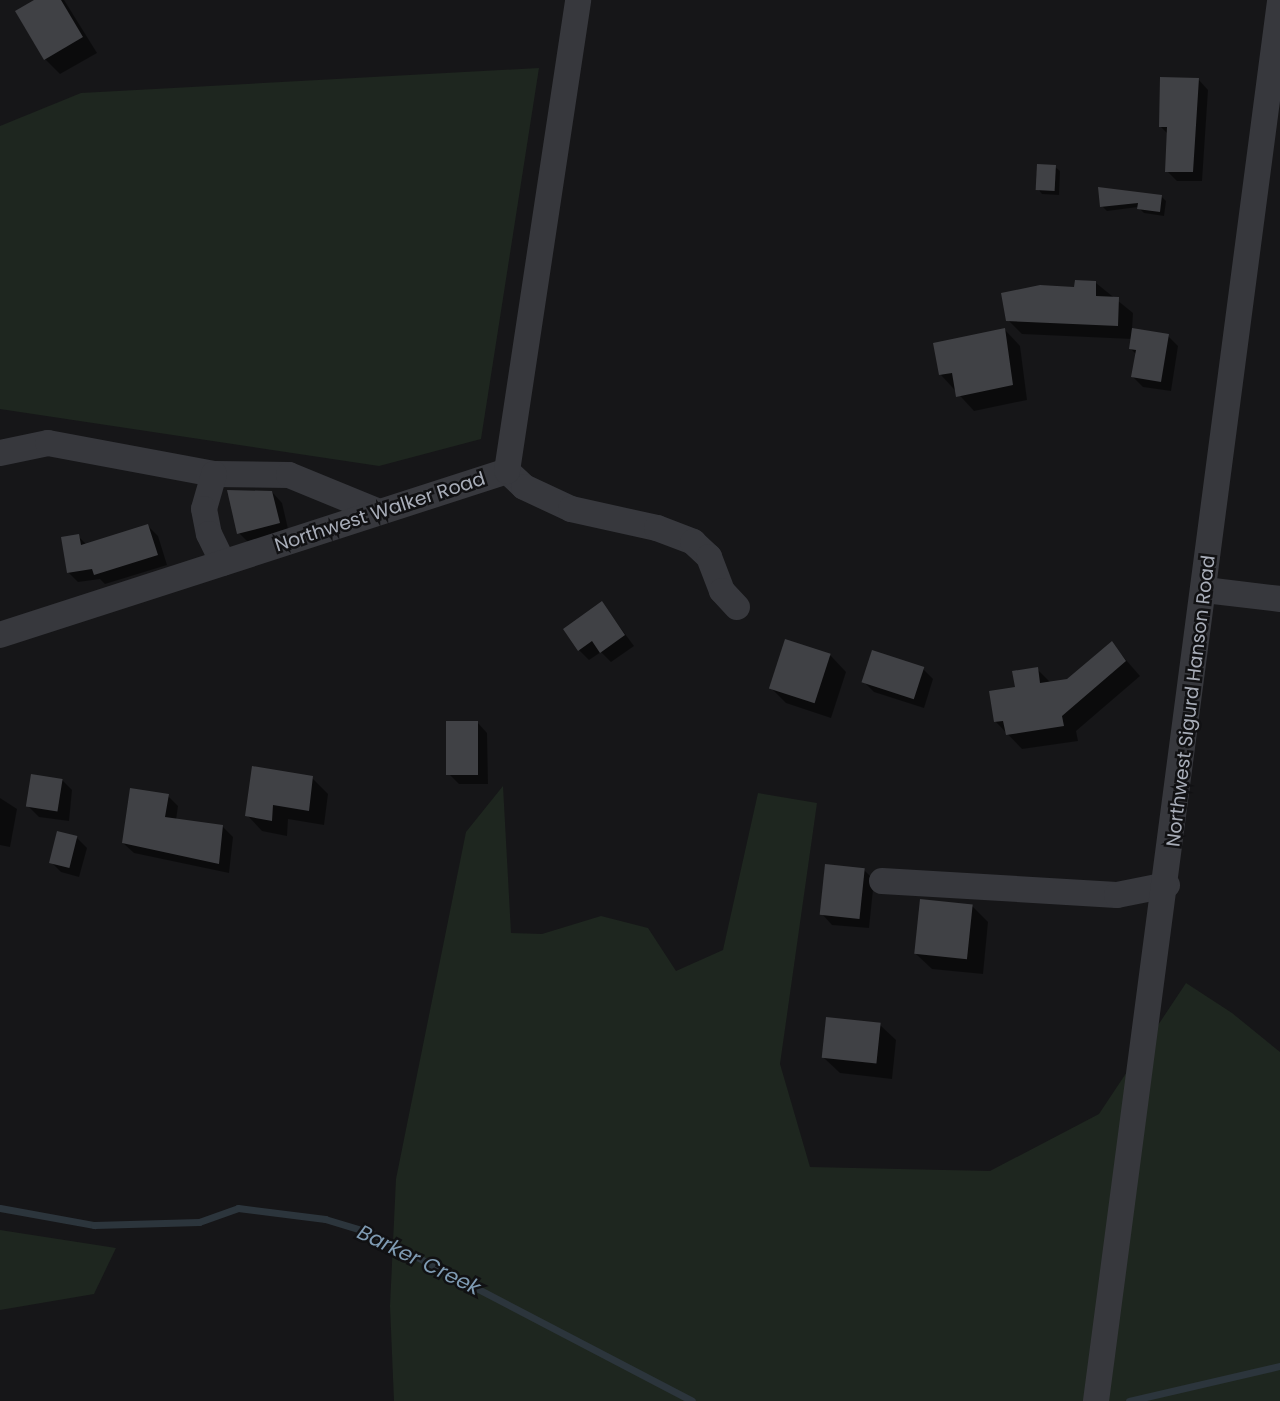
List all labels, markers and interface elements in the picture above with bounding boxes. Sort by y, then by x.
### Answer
street label: Northwest Walker Road [272,467,488,557]
street label: Northwest Sigurd Hanson Road [1162,554,1220,848]
water label: Barker Creek [353,1219,485,1301]

